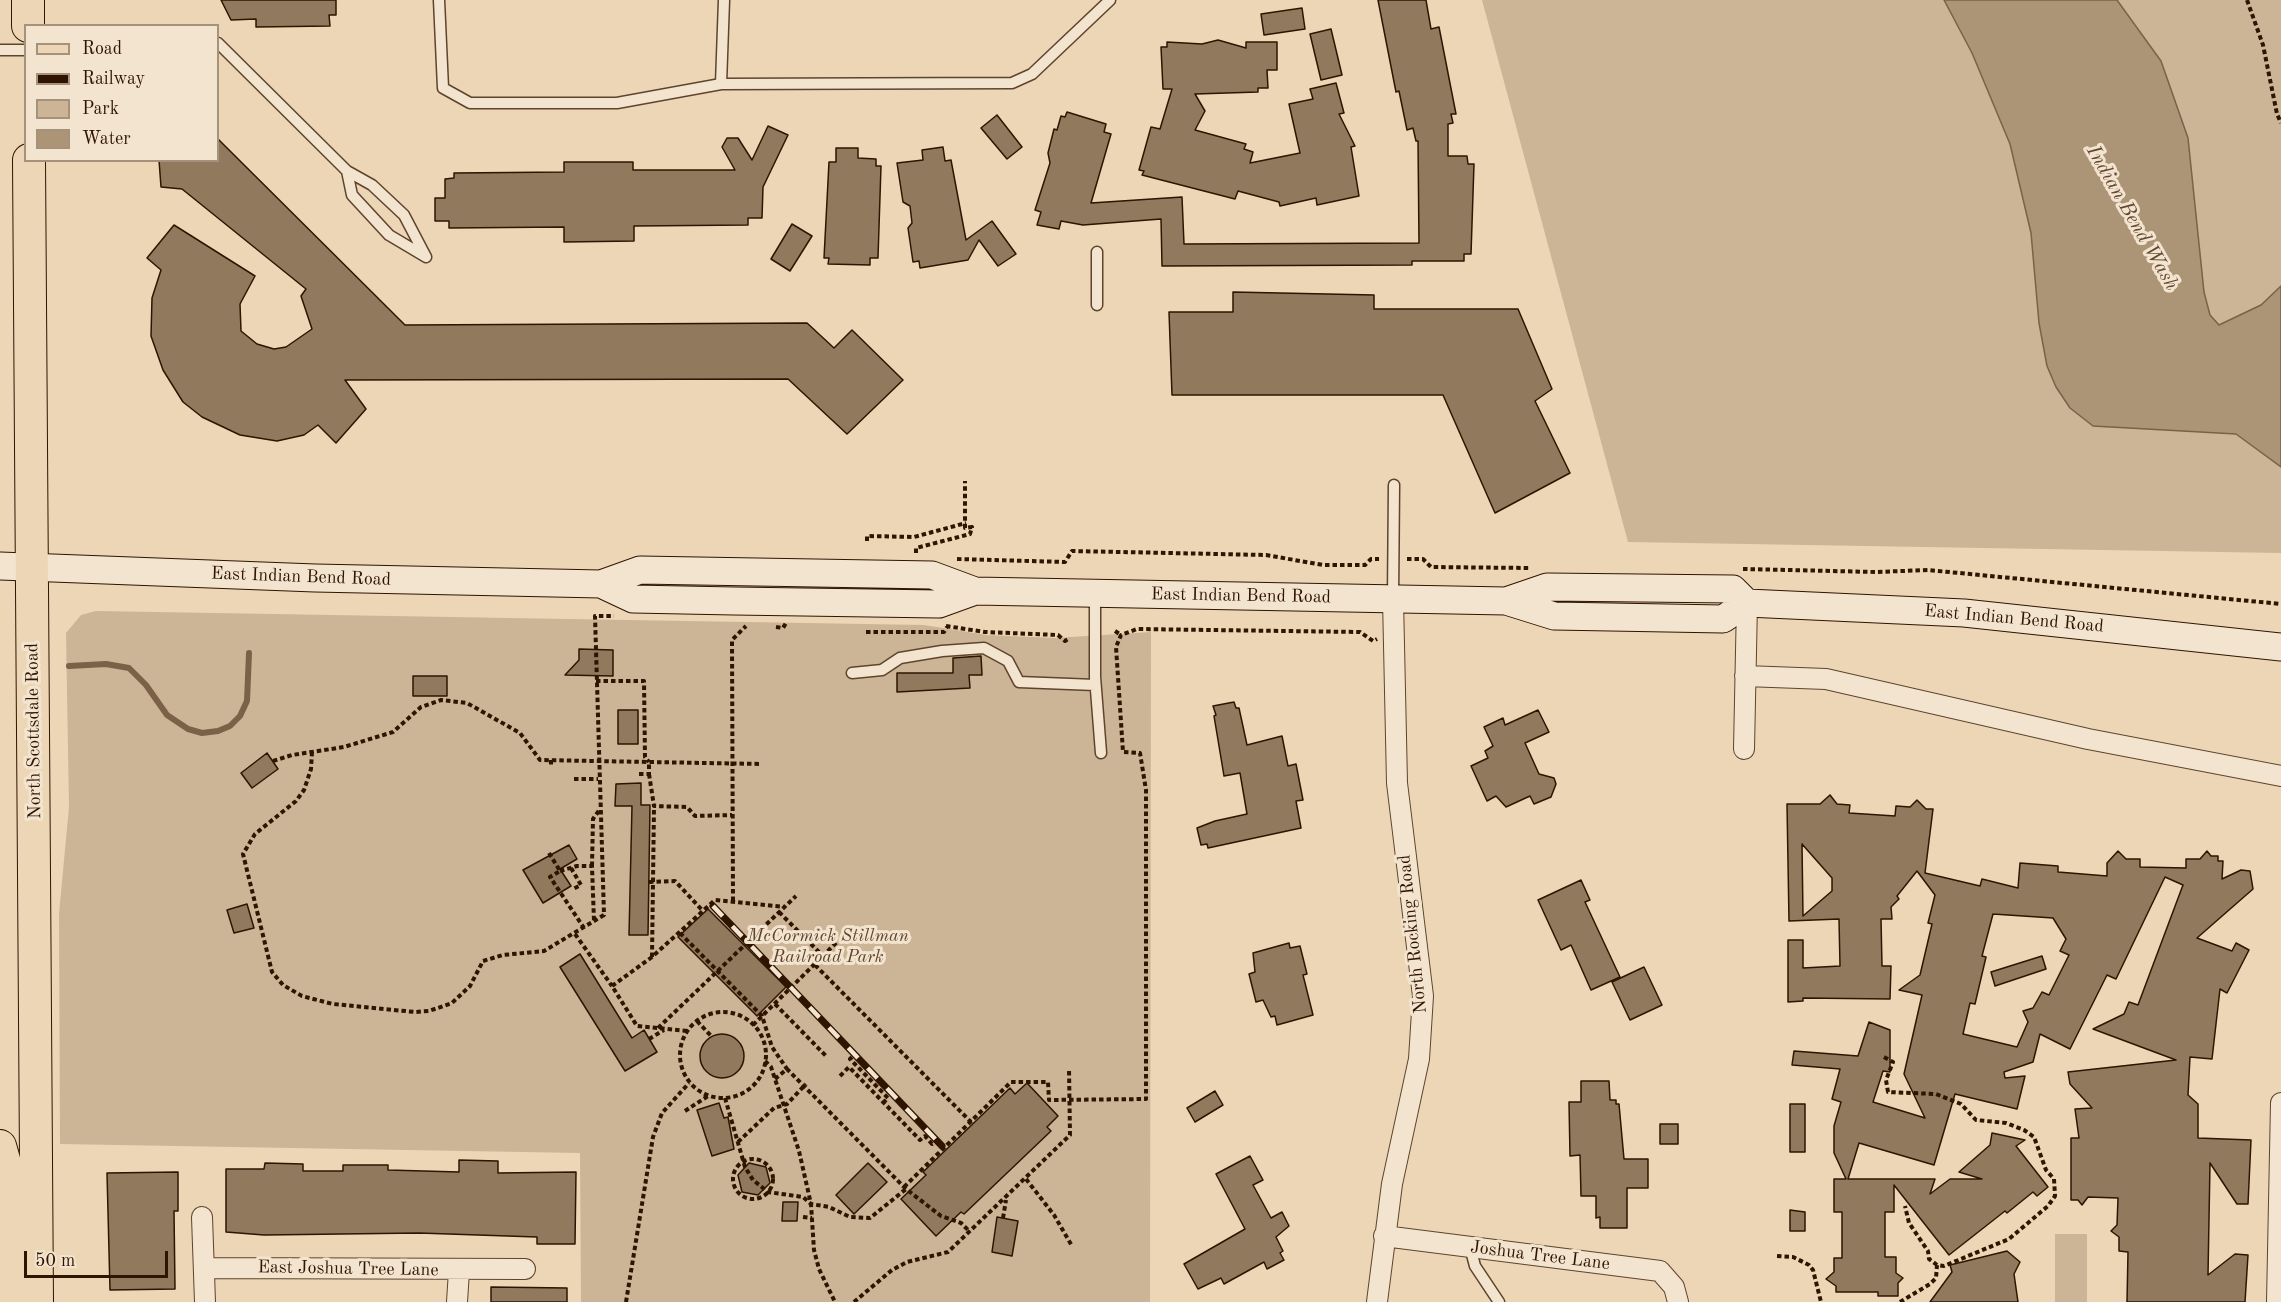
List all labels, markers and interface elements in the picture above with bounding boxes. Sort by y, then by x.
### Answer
legend [24,24,219,162]
text: Road [82,40,122,58]
text: Railway [82,70,145,88]
text: Park [82,100,119,118]
text: Water [82,130,131,148]
water label: Indian Bend Wash [2081,141,2183,295]
street label: East Indian Bend Road [211,563,391,591]
street label: East Indian Bend Road [1151,584,1331,608]
street label: East Indian Bend Road [1923,600,2105,638]
street label: North Scottsdale Road [22,643,46,819]
street label: North Rocking Road [1394,853,1432,1015]
park label: McCormick Stillman Railroad Park [747,925,909,968]
street label: Joshua Tree Lane [1469,1237,1611,1275]
scale bar [27,1239,171,1277]
text: 50 m [35,1252,75,1270]
street label: East Joshua Tree Lane [257,1257,439,1281]

